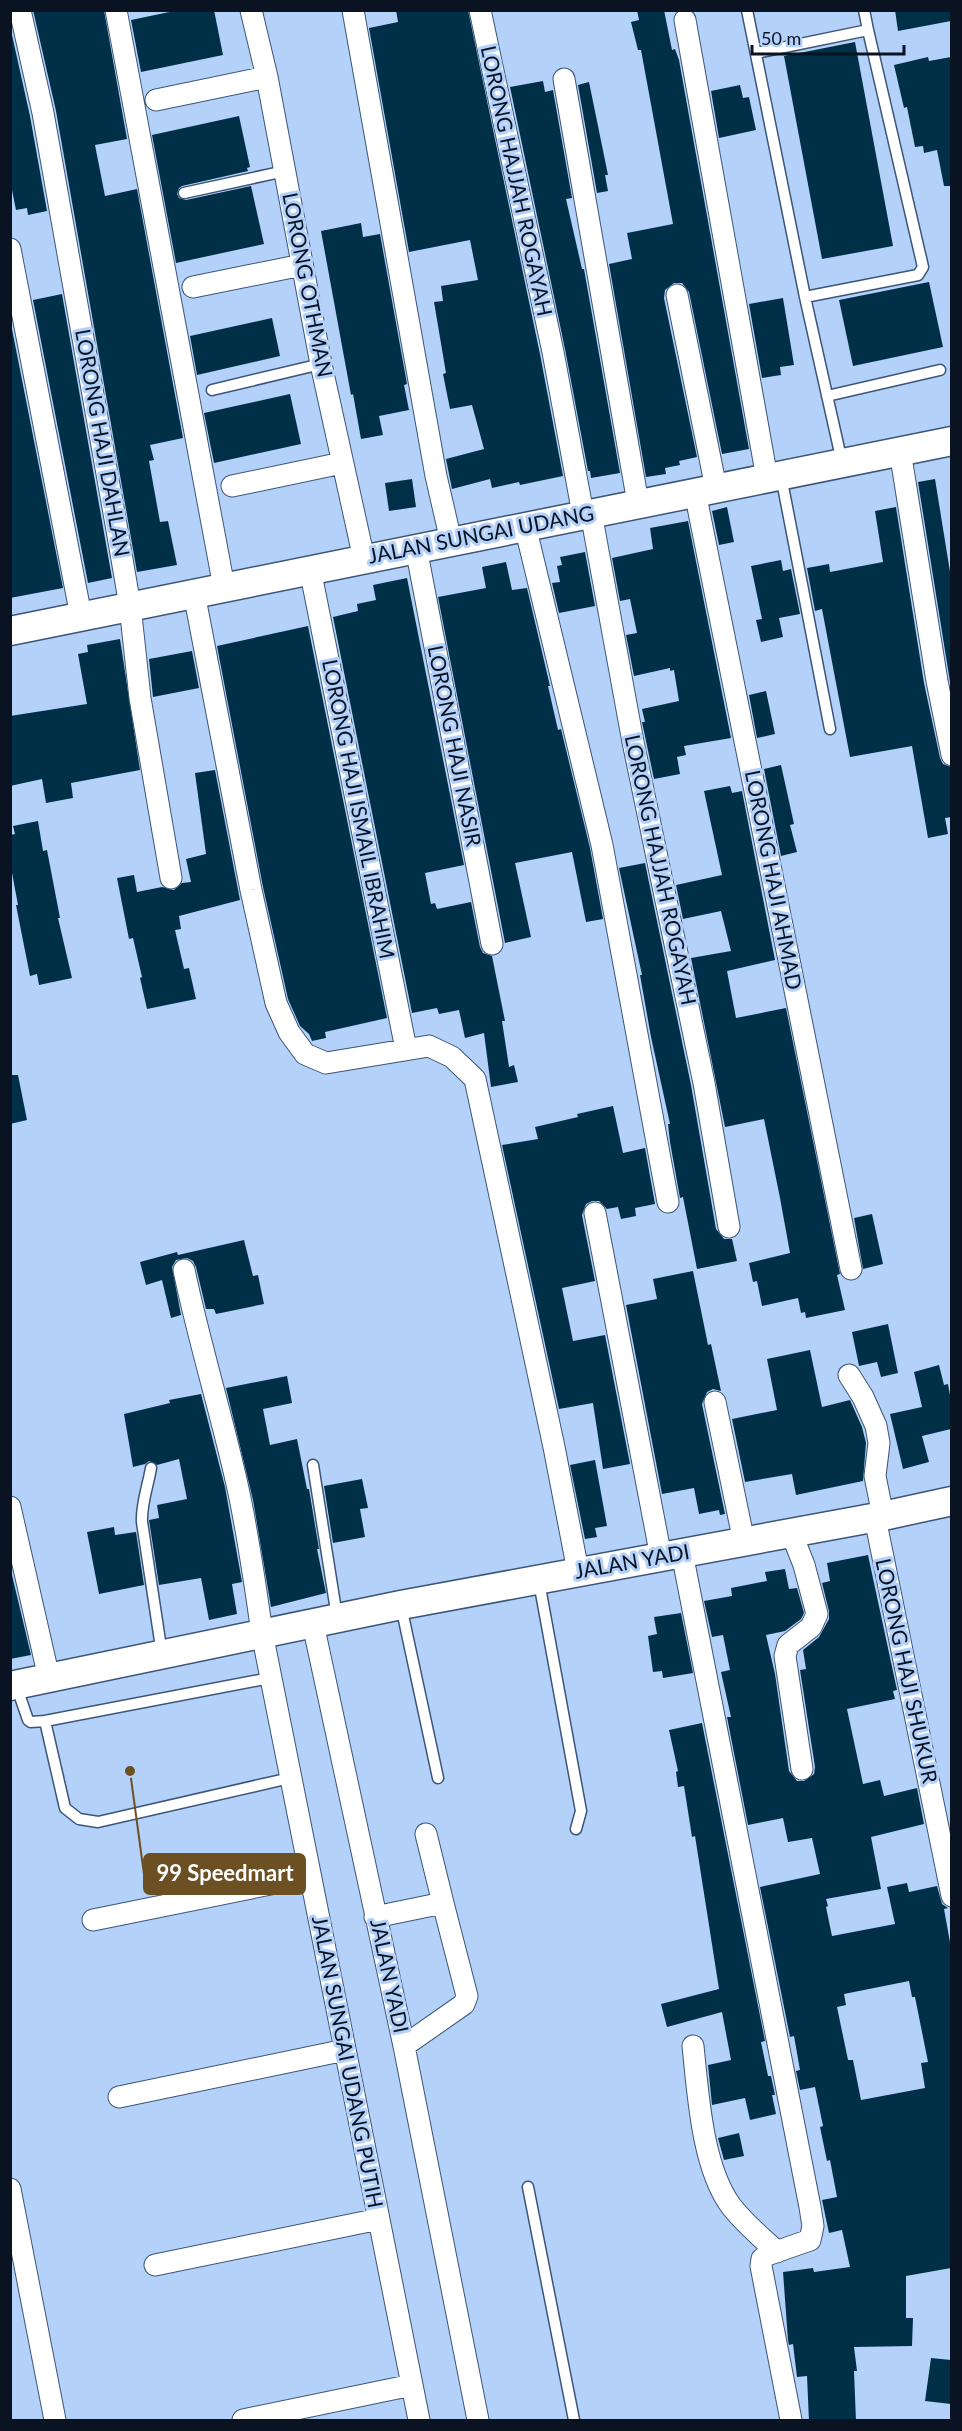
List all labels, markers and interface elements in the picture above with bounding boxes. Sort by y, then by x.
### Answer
scale bar [752,18,904,56]
text: 50 m [761,27,801,49]
street label: LORONG HAJJAH ROGAYAH [477,43,558,318]
street label: LORONG OTHMAN [278,190,339,379]
street label: LORONG HAJI DAHLAN [71,327,136,559]
street label: JALAN SUNGAI UDANG [366,499,596,568]
street label: LORONG HAJI NASIR [424,643,487,849]
street label: LORONG HAJI ISMAIL IBRAHIM [318,657,401,961]
street label: LORONG HAJJAH ROGAYAH [621,732,702,1007]
street label: LORONG HAJI AHMAD [741,768,808,992]
street label: JALAN YADI [572,1538,691,1583]
street label: LORONG HAJI SHUKUR [871,1556,944,1786]
callout: 99 Speedmart [144,1854,305,1894]
text: 99 Speedmart [156,1859,294,1886]
street label: JALAN SUNGAI UDANG PUTIH [308,1913,389,2210]
street label: JALAN YADI [366,1916,415,2035]

